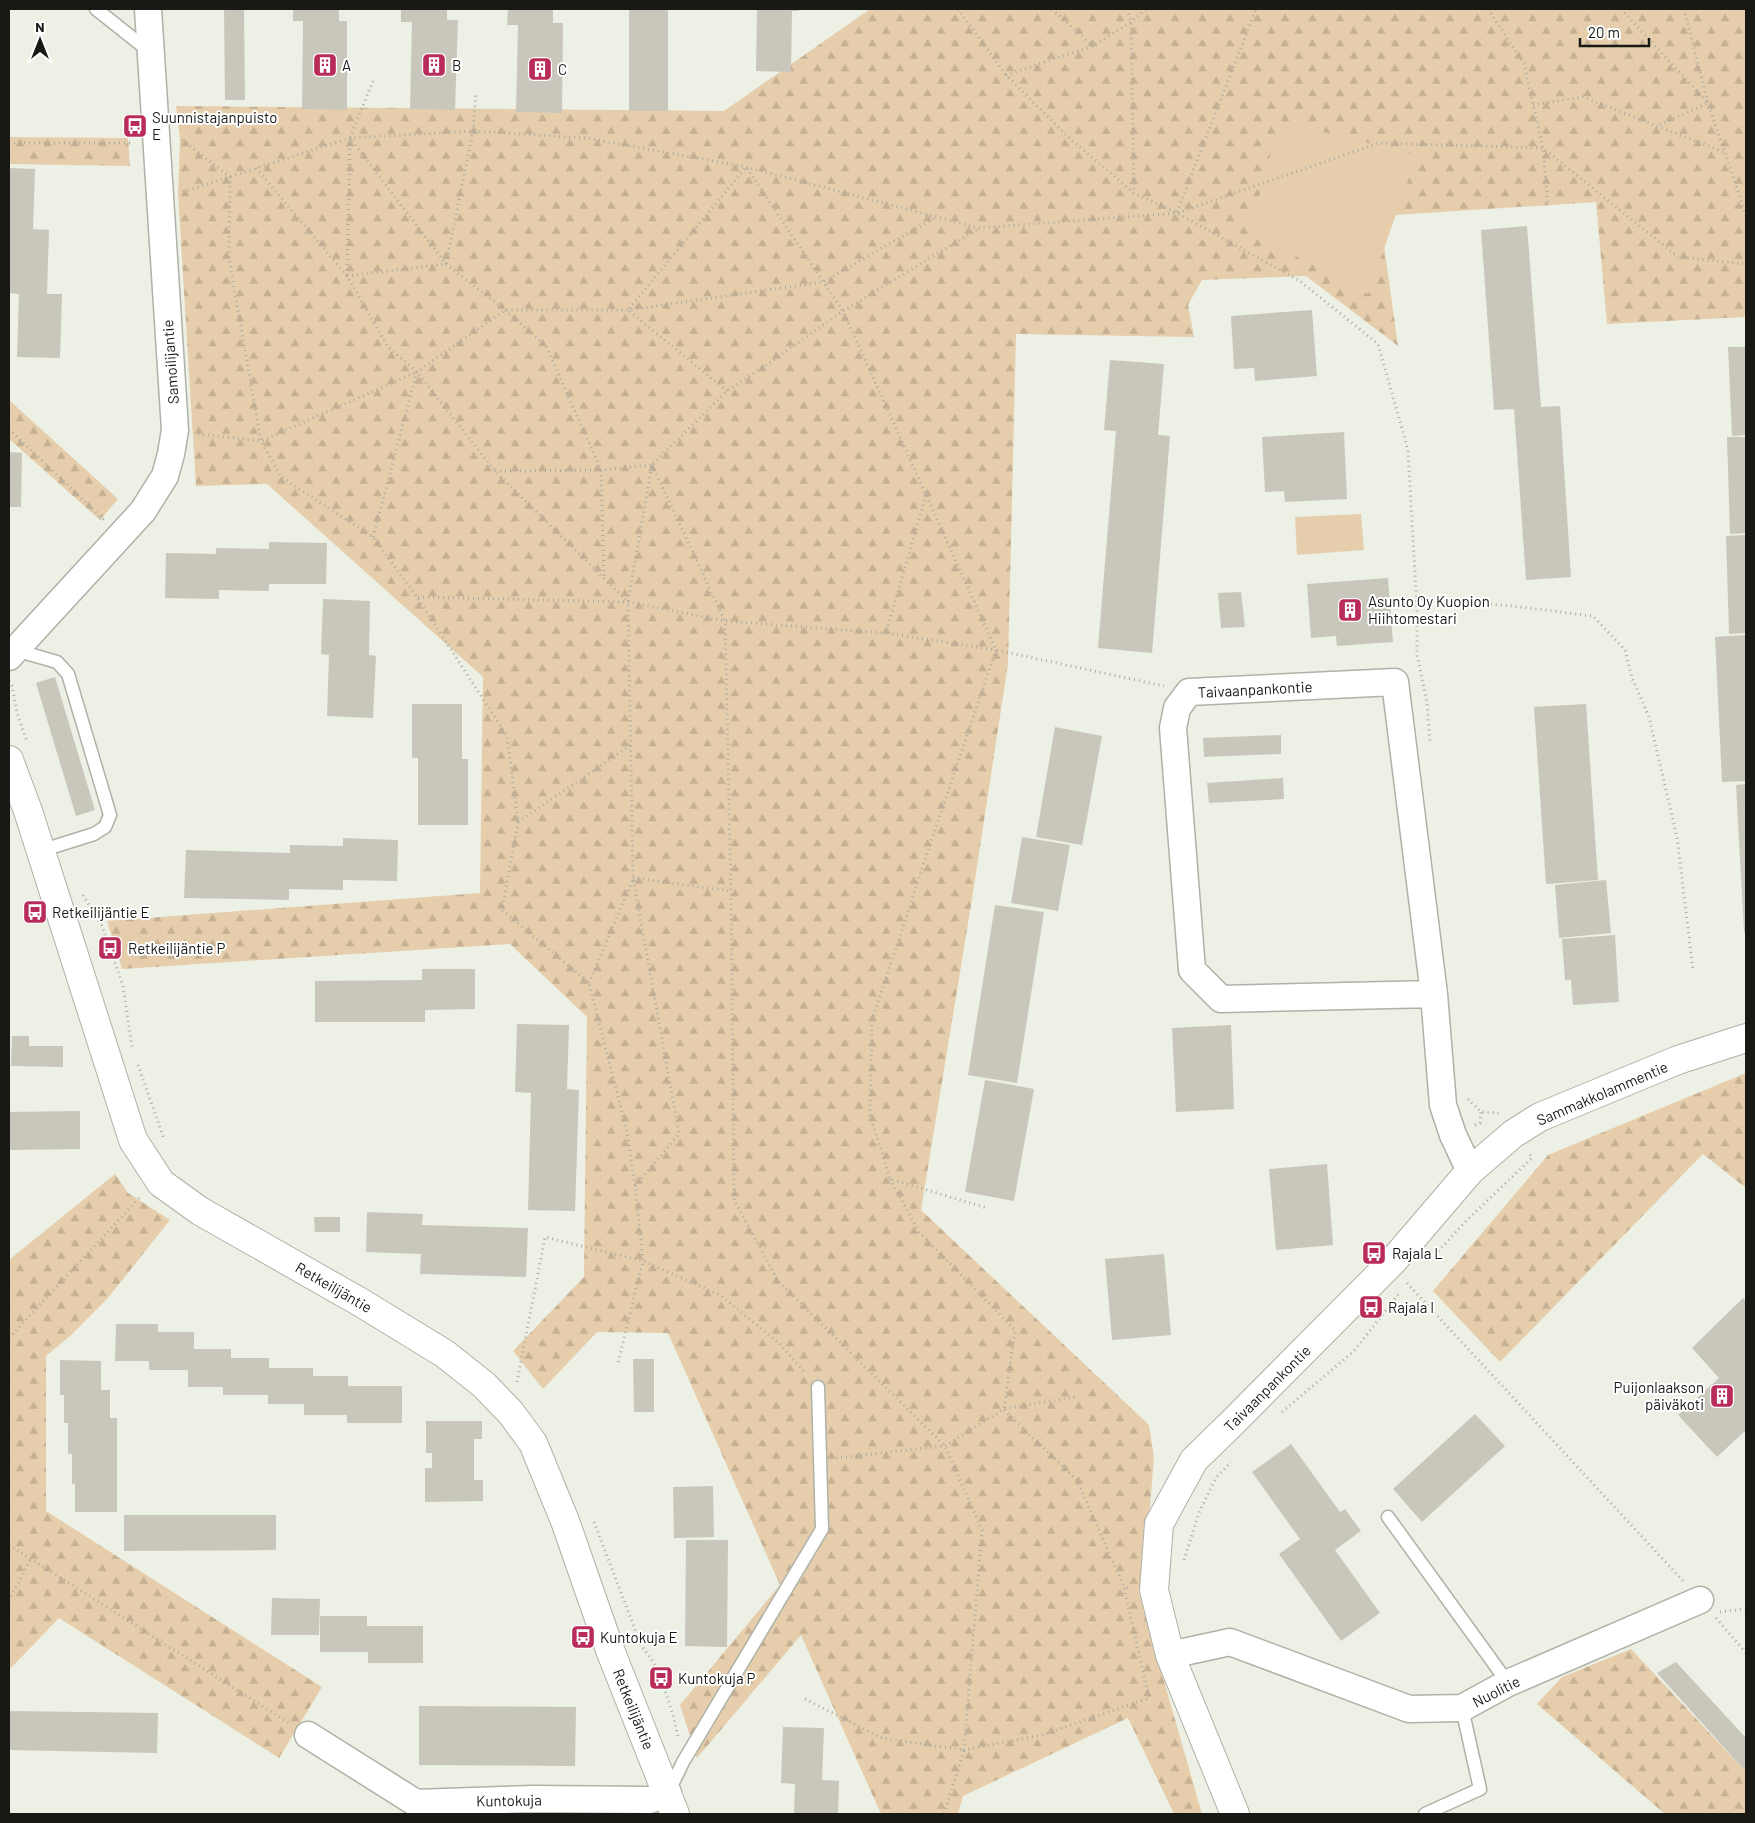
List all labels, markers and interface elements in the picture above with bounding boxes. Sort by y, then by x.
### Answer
north arrow [15,15,65,65]
scale bar [1580,15,1649,47]
text: N [35,18,45,35]
text: 20 m [1588,23,1620,41]
building icon: A [312,52,338,78]
building icon: B [421,52,447,78]
place label: A [342,56,351,74]
place label: B [452,56,461,74]
building icon: C [527,56,553,82]
place label: C [558,60,567,78]
place label: Suunnistajanpuisto E [152,108,277,143]
bus stop icon: Suunnistajanpuisto E [122,113,148,139]
street label: Samoilijantie [158,319,182,405]
place label: Asunto Oy Kuopion Hiihtomestari [1368,592,1490,627]
building icon: Asunto Oy Kuopion Hiihtomestari [1337,597,1363,623]
street label: Taivaanpankontie [1197,677,1313,701]
bus stop icon: Retkeilijäntie E [22,899,48,925]
place label: Retkeilijäntie E [52,903,150,921]
bus stop icon: Retkeilijäntie P [97,935,123,961]
place label: Retkeilijäntie P [128,939,226,957]
street label: Sammakkolammentie [1534,1057,1670,1129]
bus stop icon: Rajala L [1361,1240,1387,1266]
place label: Rajala L [1392,1244,1443,1262]
street label: Retkeilijäntie [292,1258,376,1316]
bus stop icon: Rajala I [1358,1294,1384,1320]
place label: Rajala I [1388,1298,1434,1316]
street label: Taivaanpankontie [1220,1341,1314,1435]
place label: Puijonlaakson päiväkoti [1614,1378,1704,1413]
building icon: Puijonlaakson päiväkoti [1709,1383,1735,1409]
bus stop icon: Kuntokuja E [570,1624,596,1650]
place label: Kuntokuja E [600,1628,678,1646]
bus stop icon: Kuntokuja P [648,1665,674,1691]
street label: Retkeilijäntie [610,1666,658,1752]
place label: Kuntokuja P [678,1669,756,1687]
street label: Nuolitie [1469,1671,1523,1711]
street label: Kuntokuja [476,1790,542,1810]

